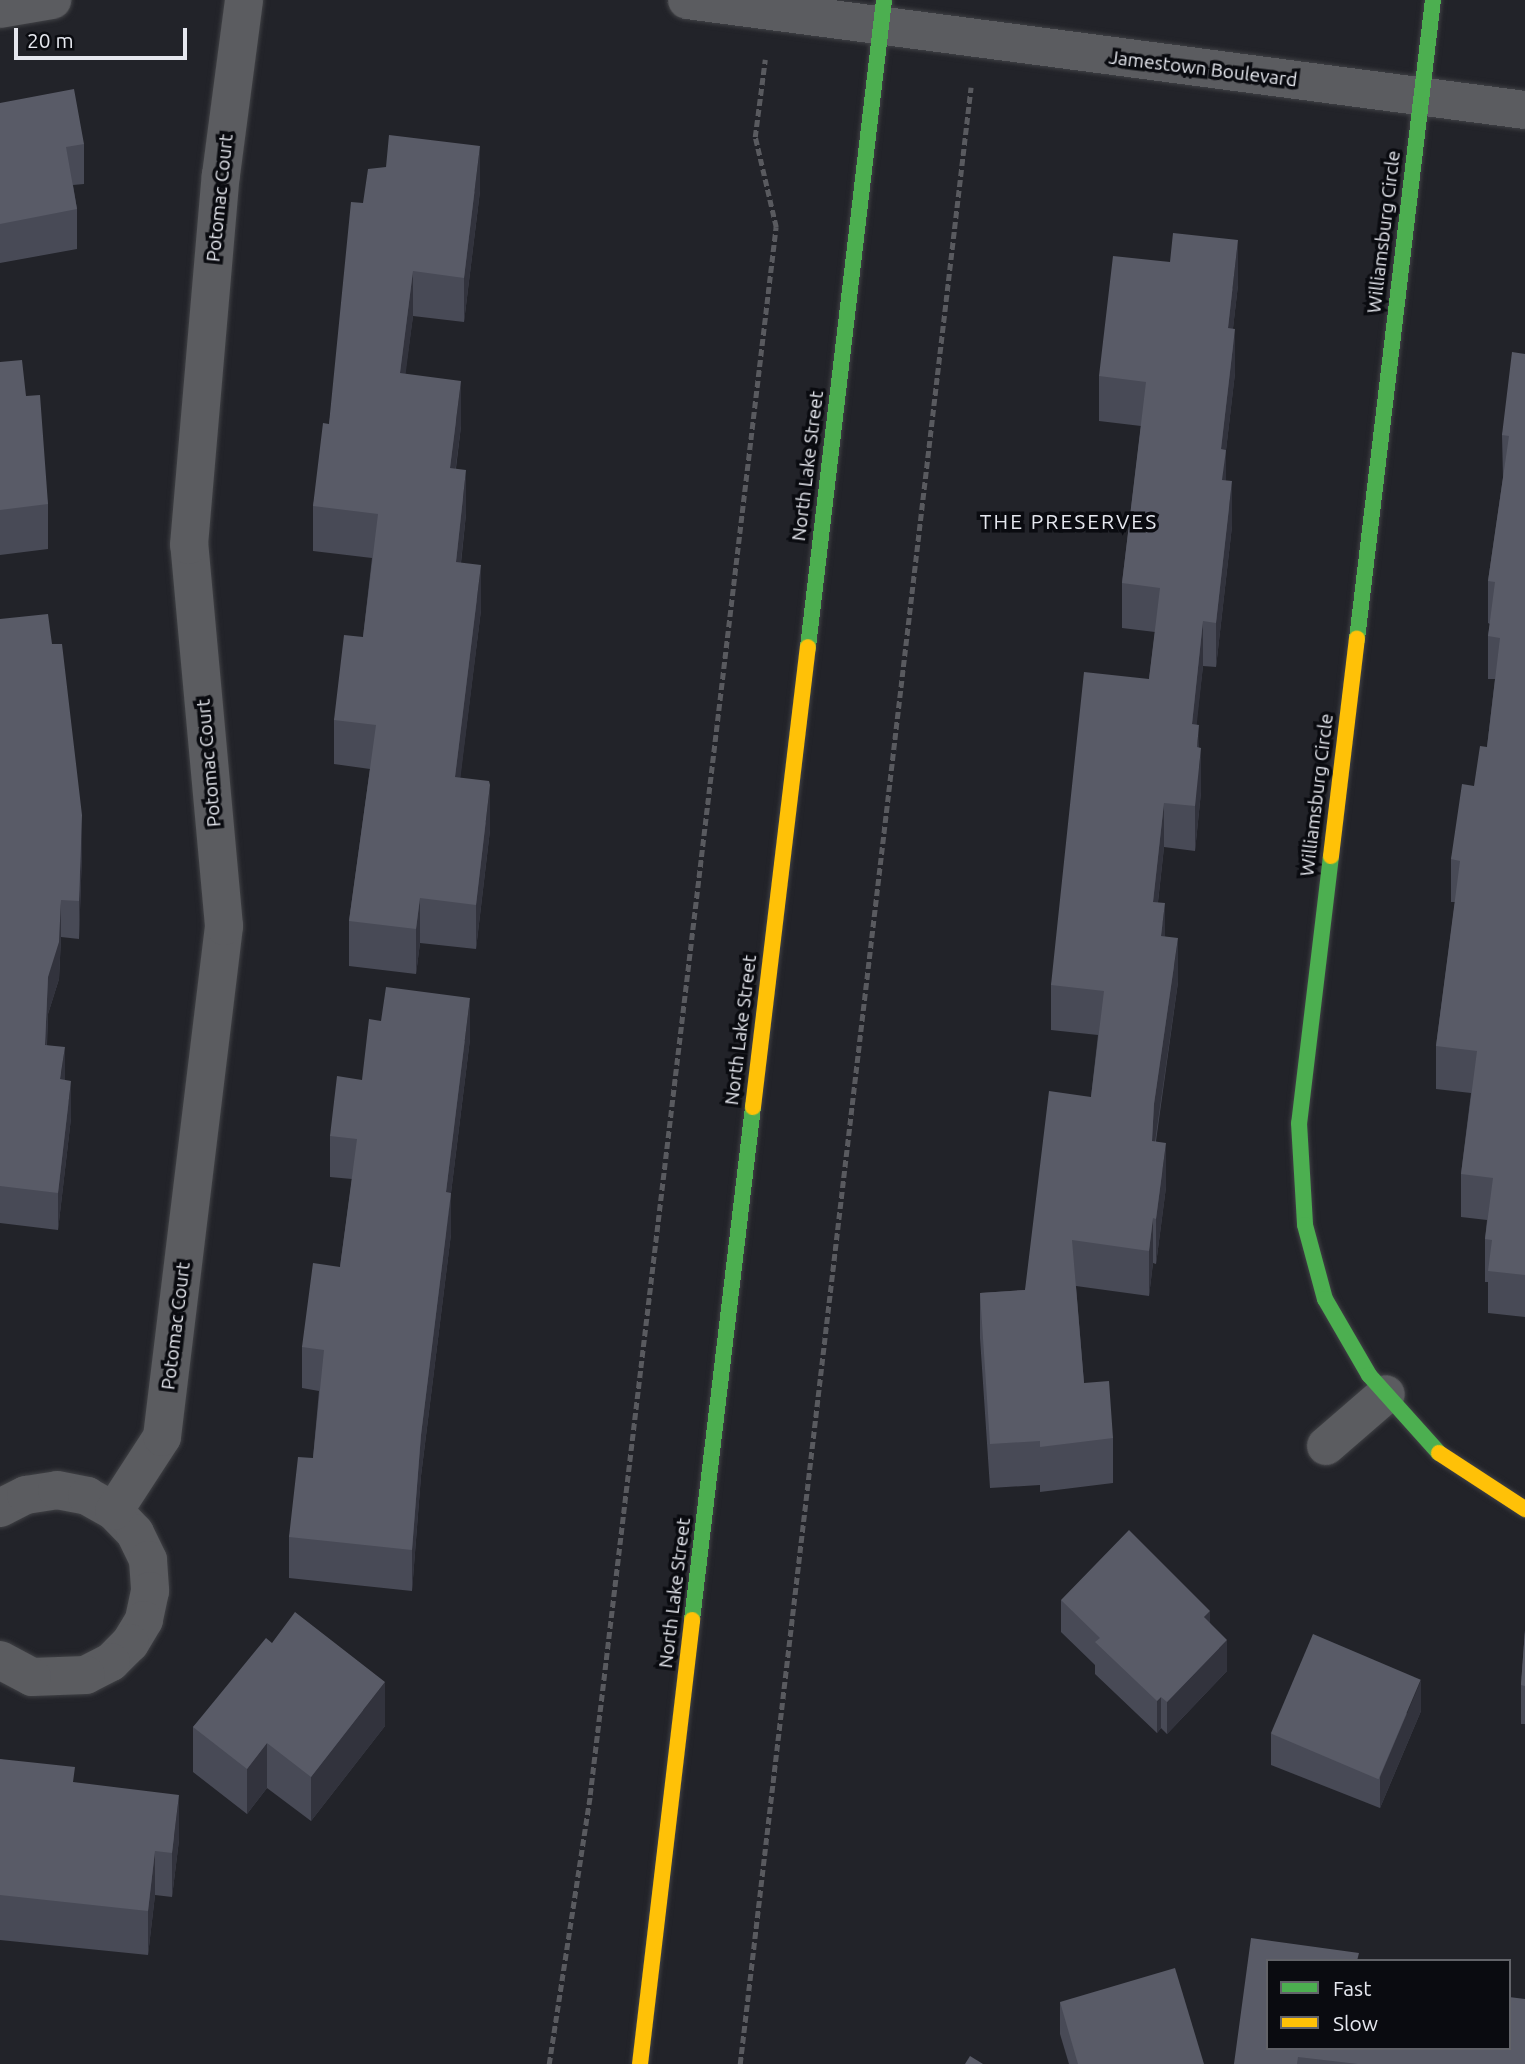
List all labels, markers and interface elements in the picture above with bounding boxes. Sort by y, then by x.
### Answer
scale bar [18,14,191,58]
text: 20 m [27,28,74,52]
street label: Jamestown Boulevard [1108,46,1298,92]
street label: Potomac Court [202,133,238,263]
street label: Williamsburg Circle [1363,149,1405,315]
street label: North Lake Street [787,390,829,542]
district label: THE PRESERVES [981,508,1157,534]
street label: Potomac Court [192,698,226,828]
street label: Williamsburg Circle [1296,712,1338,878]
street label: North Lake Street [720,954,762,1106]
street label: Potomac Court [157,1261,195,1391]
street label: North Lake Street [654,1517,696,1669]
legend [1266,1959,1511,2050]
text: Fast [1333,1976,1371,2000]
text: Slow [1333,2011,1378,2035]

